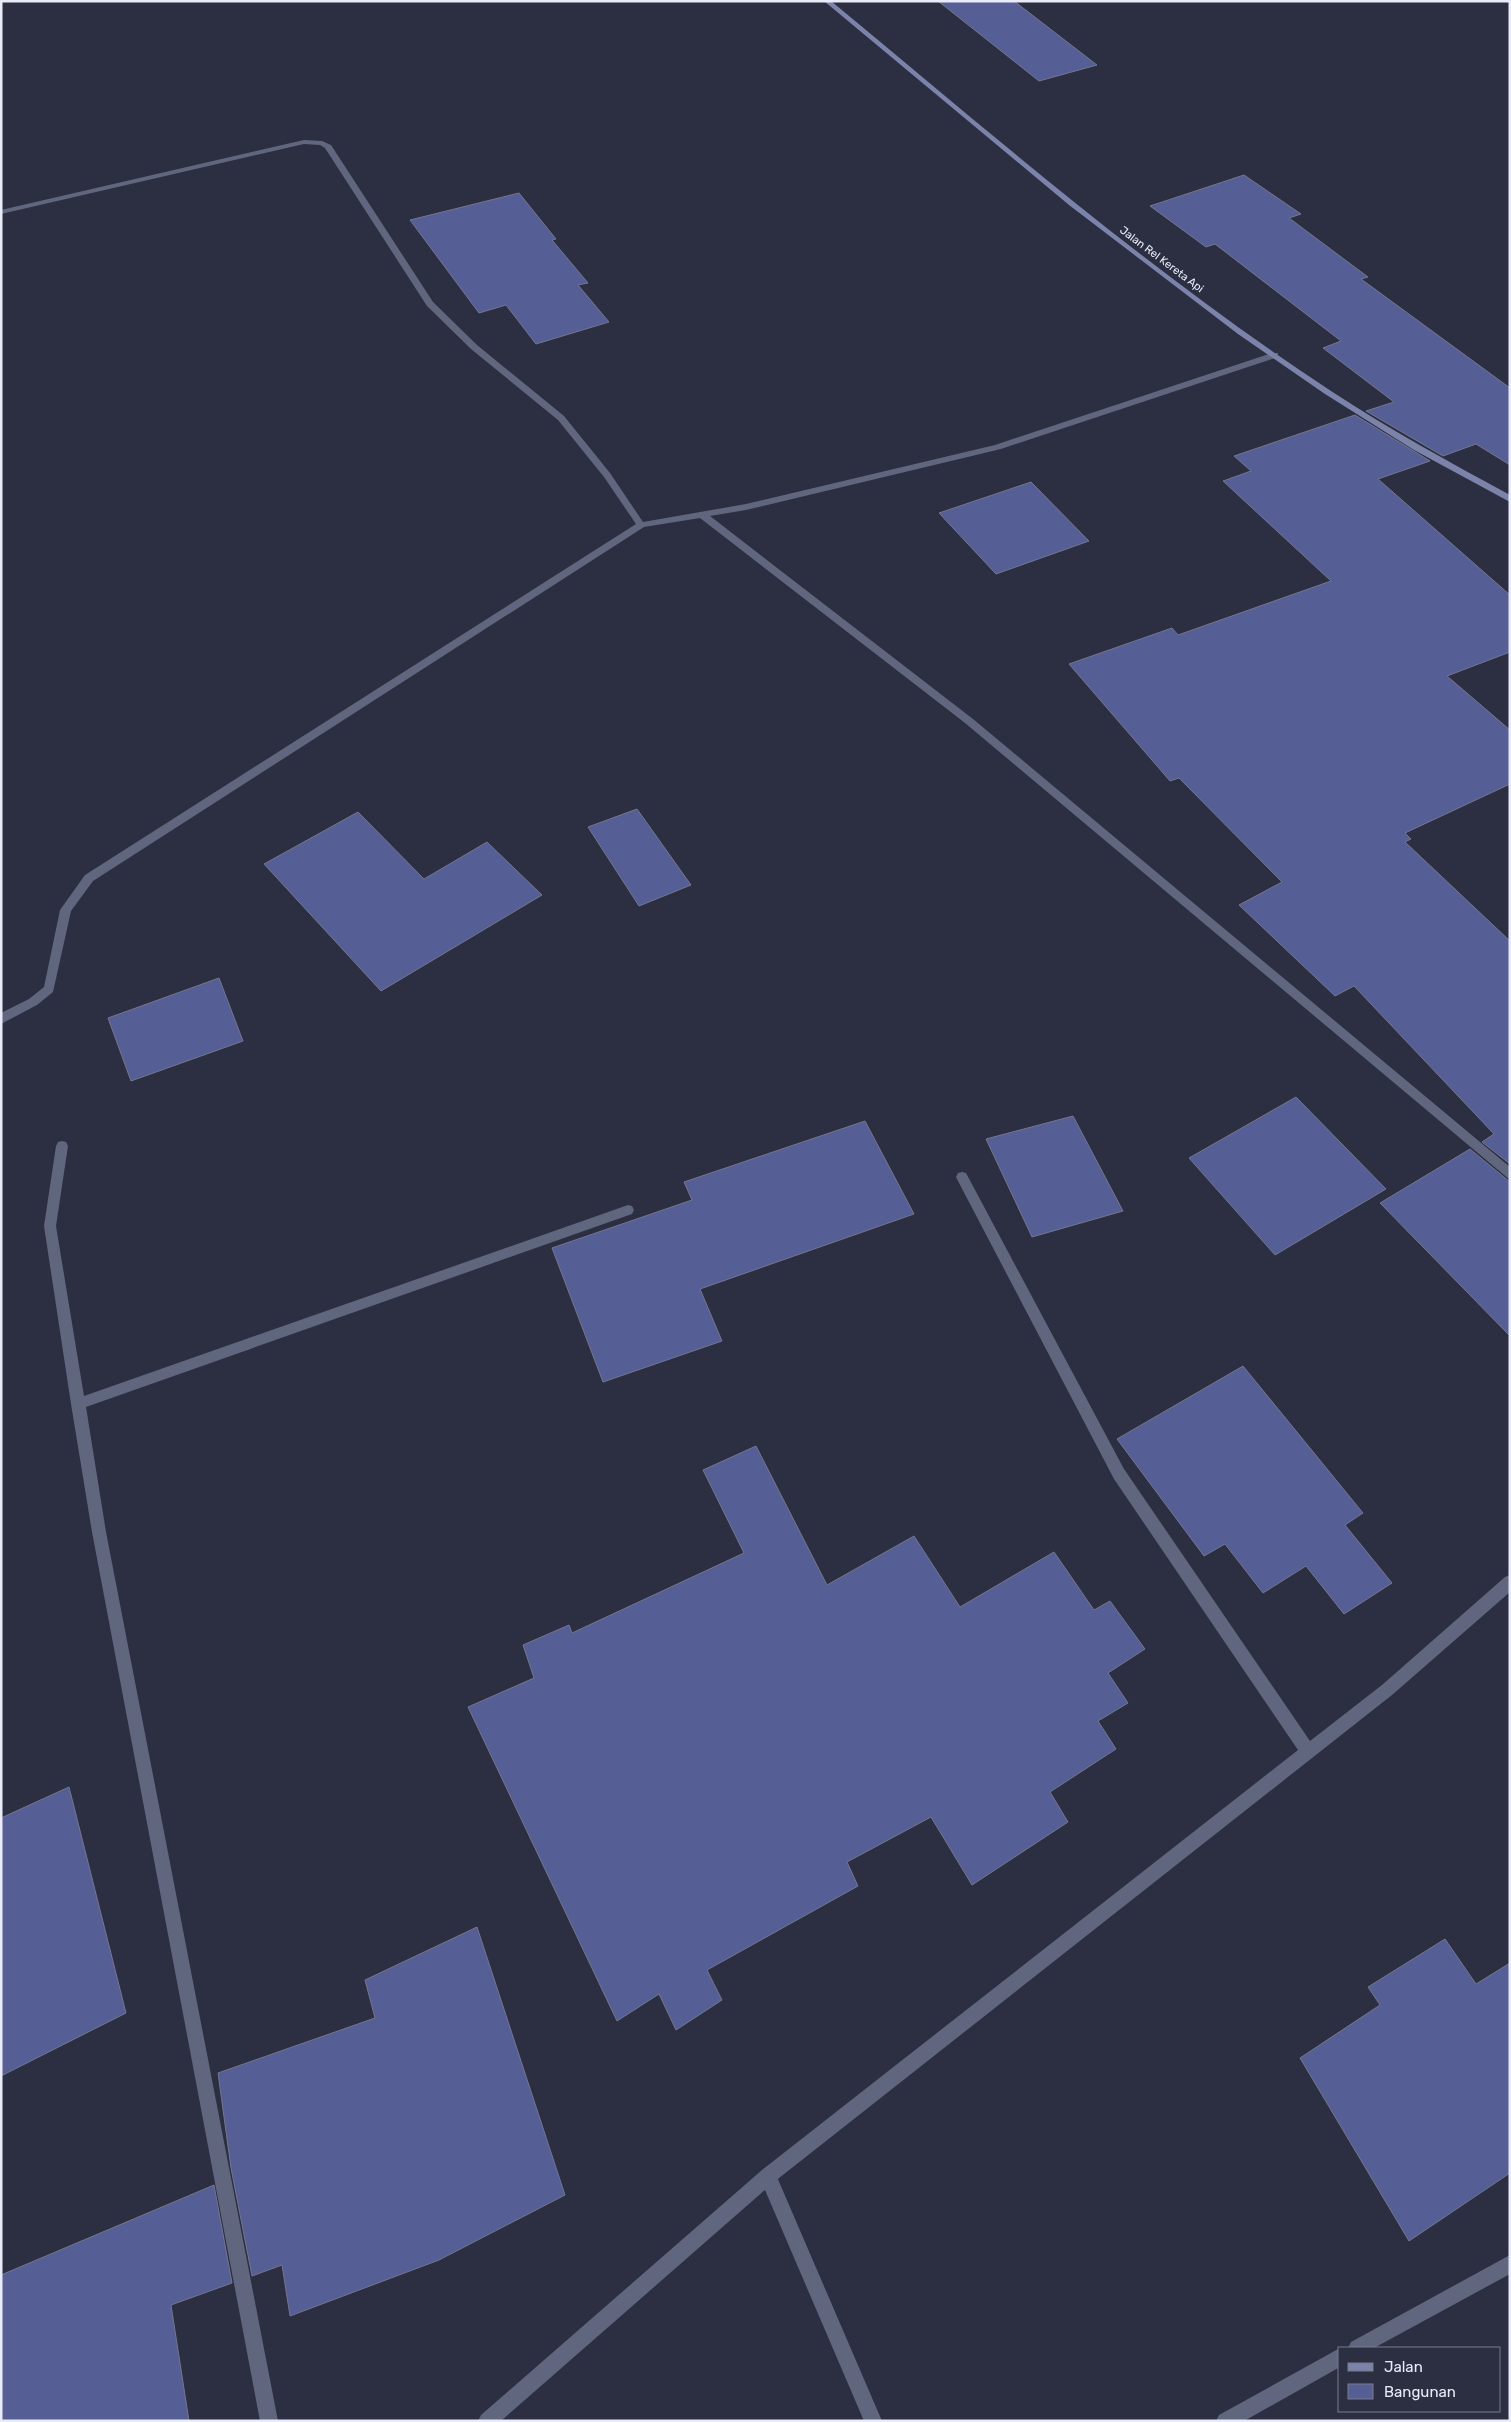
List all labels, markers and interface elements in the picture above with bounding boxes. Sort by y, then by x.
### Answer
street label: Jalan Rel Kereta Api [1117,224,1206,295]
legend [1338,2347,1501,2412]
text: Jalan [1384,2358,1423,2376]
text: Bangunan [1384,2383,1456,2401]

